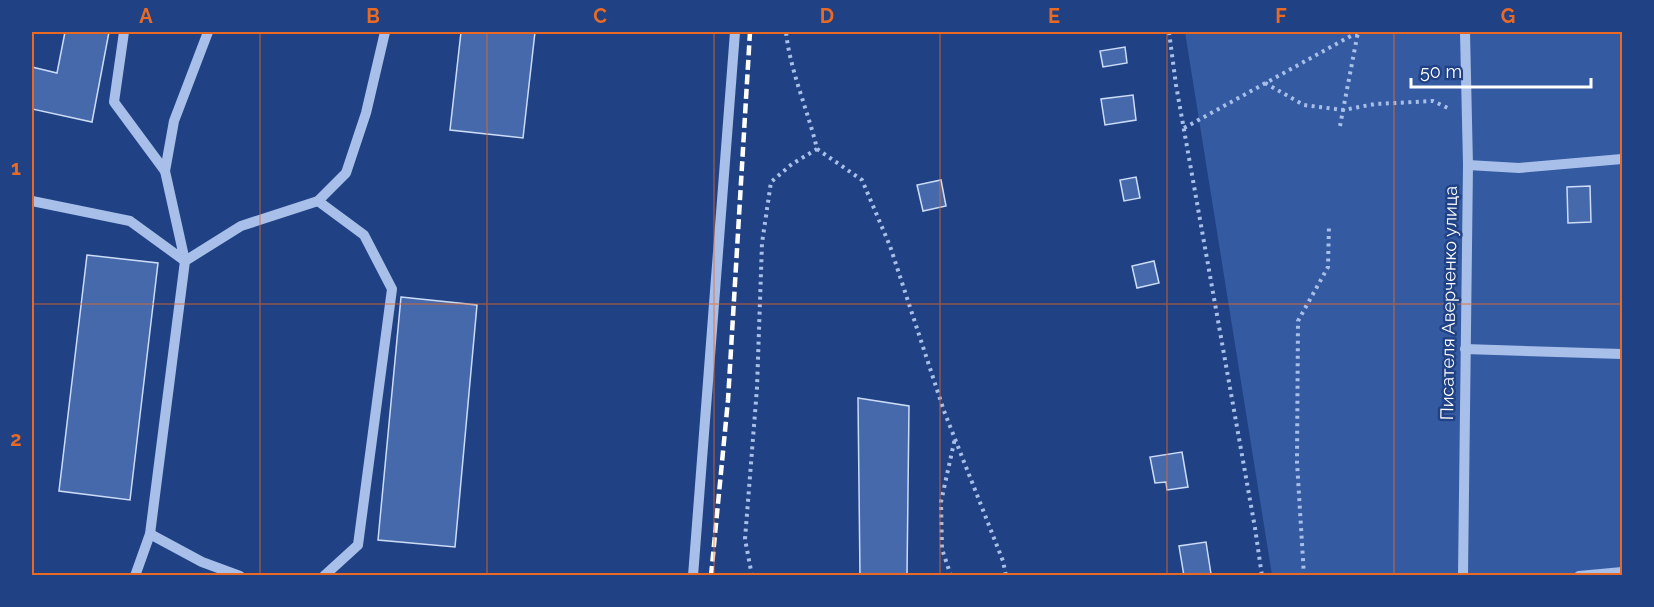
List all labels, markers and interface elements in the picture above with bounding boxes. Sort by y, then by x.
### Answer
text: A [139,4,153,28]
text: B [366,4,380,28]
text: C [593,4,607,28]
text: D [820,4,834,28]
text: E [1048,4,1060,28]
text: F [1275,4,1287,28]
text: G [1501,4,1515,28]
scale bar [1411,51,1591,89]
text: 50 m [1420,61,1462,82]
text: 1 [11,156,21,180]
street label: Писателя Аверченко улица [1436,186,1461,420]
text: 2 [10,427,22,451]

